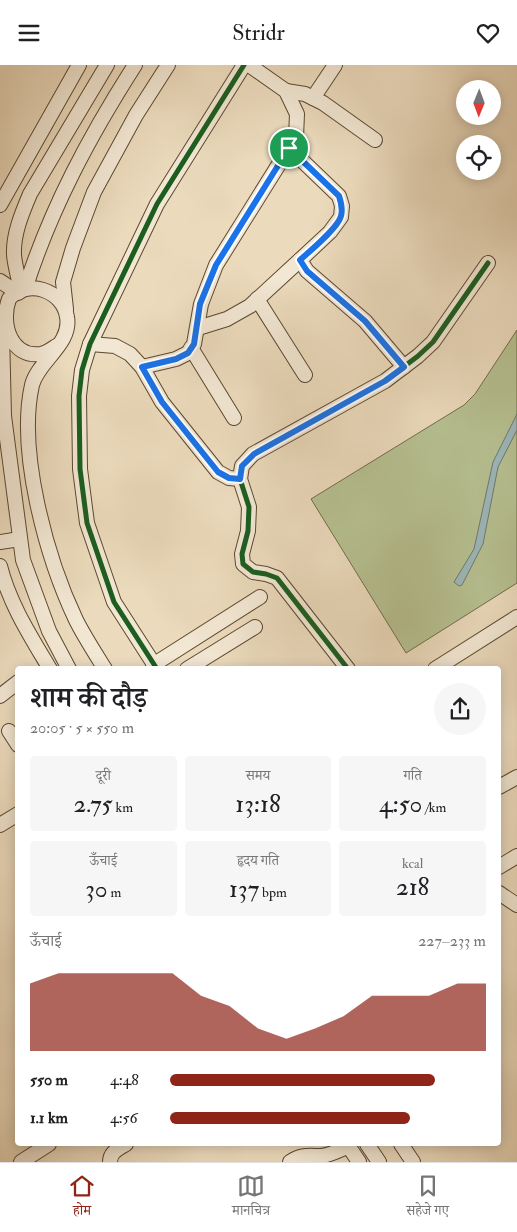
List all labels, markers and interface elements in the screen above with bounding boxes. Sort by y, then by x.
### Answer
icon: menu [15,19,43,47]
text: Stridr [232,19,285,47]
icon: heart [474,19,502,47]
north arrow [456,80,501,125]
map controls [456,80,501,180]
pin [268,127,310,169]
icon: arrive [275,134,303,162]
button: locate [456,135,501,180]
text: शाम की दौड़ [30,681,147,716]
button: share [434,683,486,735]
text: 20:05 · 5 × 550 m [30,718,134,738]
text: दूरी [96,767,111,784]
text: समय [246,767,270,784]
text: गति [404,767,422,784]
text: 2.75 [74,789,113,820]
text: 13:18 [235,789,281,820]
text: 4:50 [379,789,422,820]
text: km [113,799,133,816]
text: /km [422,799,446,816]
text: ऊँचाई [90,852,117,869]
text: हृदय गति [237,852,279,869]
text: kcal [402,855,423,872]
text: 218 [396,872,429,903]
text: 30 [85,874,108,905]
text: 137 [229,874,259,905]
text: m [108,884,121,901]
text: bpm [259,884,287,901]
text: ऊँचाई [30,931,62,951]
text: 227–233 m [418,931,486,951]
text: 550 m [30,1070,68,1090]
text: 4:48 [110,1070,139,1090]
text: 1.1 km [30,1108,68,1128]
text: 4:56 [110,1108,138,1128]
tab: होम [68,1172,96,1224]
tab: मानचित्र [232,1172,270,1224]
tab: सहेजे गए [406,1172,449,1224]

